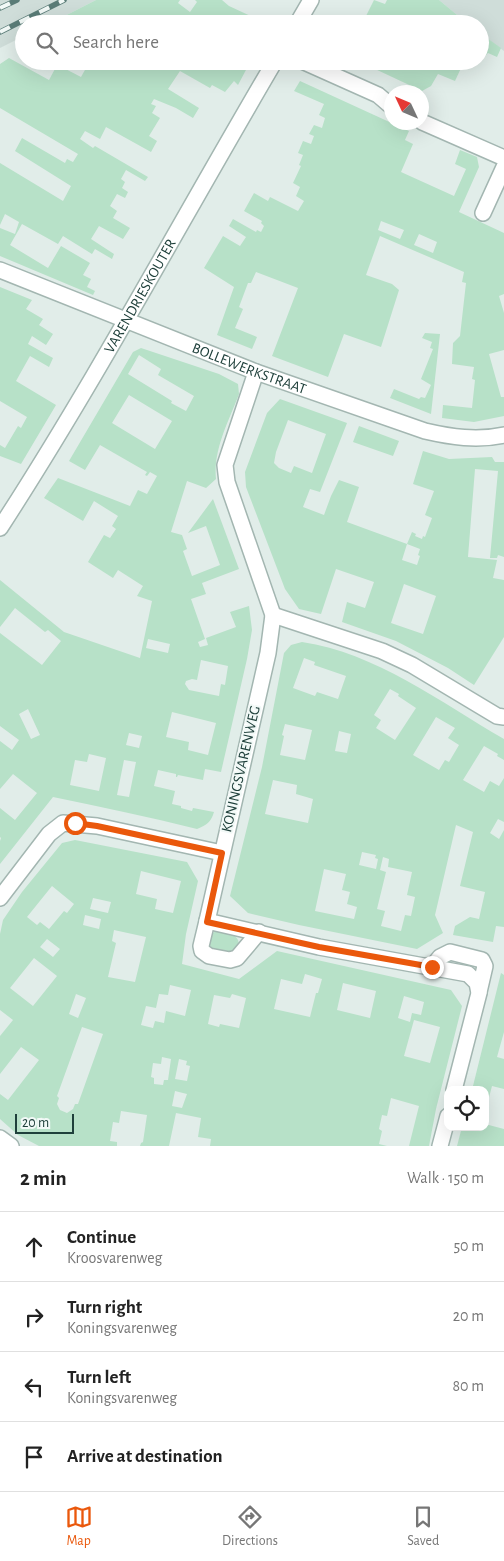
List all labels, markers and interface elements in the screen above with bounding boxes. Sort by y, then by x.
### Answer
search box [15,15,489,70]
icon: search [33,29,61,57]
text: Search here [73,33,159,52]
north arrow [384,85,429,130]
street label: VARENDRIESKOUTER [101,236,178,356]
street label: BOLLEWERKSTRAAT [190,340,309,397]
street label: KONINGSVARENWEG [219,704,263,834]
route start [64,812,87,835]
route end [421,956,444,979]
map controls [444,1086,489,1131]
button: locate [444,1086,489,1131]
scale bar [15,1111,74,1134]
text: 20 m [22,1116,49,1130]
text: 2 min [20,1168,67,1189]
text: Walk · 150 m [407,1170,484,1186]
text: Continue [67,1228,136,1247]
icon: ahead [20,1233,48,1261]
text: 50 m [453,1238,484,1254]
text: Kroosvarenweg [67,1250,162,1266]
text: Turn right [67,1298,142,1317]
icon: right [20,1303,48,1331]
text: 20 m [453,1308,484,1324]
text: Koningsvarenweg [67,1320,177,1336]
text: Turn left [67,1368,131,1387]
icon: left [20,1373,48,1401]
text: 80 m [453,1378,484,1394]
text: Koningsvarenweg [67,1390,177,1406]
icon: arrive [20,1443,48,1471]
text: Arrive at destination [67,1447,223,1466]
tab: Map [65,1503,93,1550]
tab: Directions [222,1503,278,1550]
tab: Saved [407,1503,439,1550]

